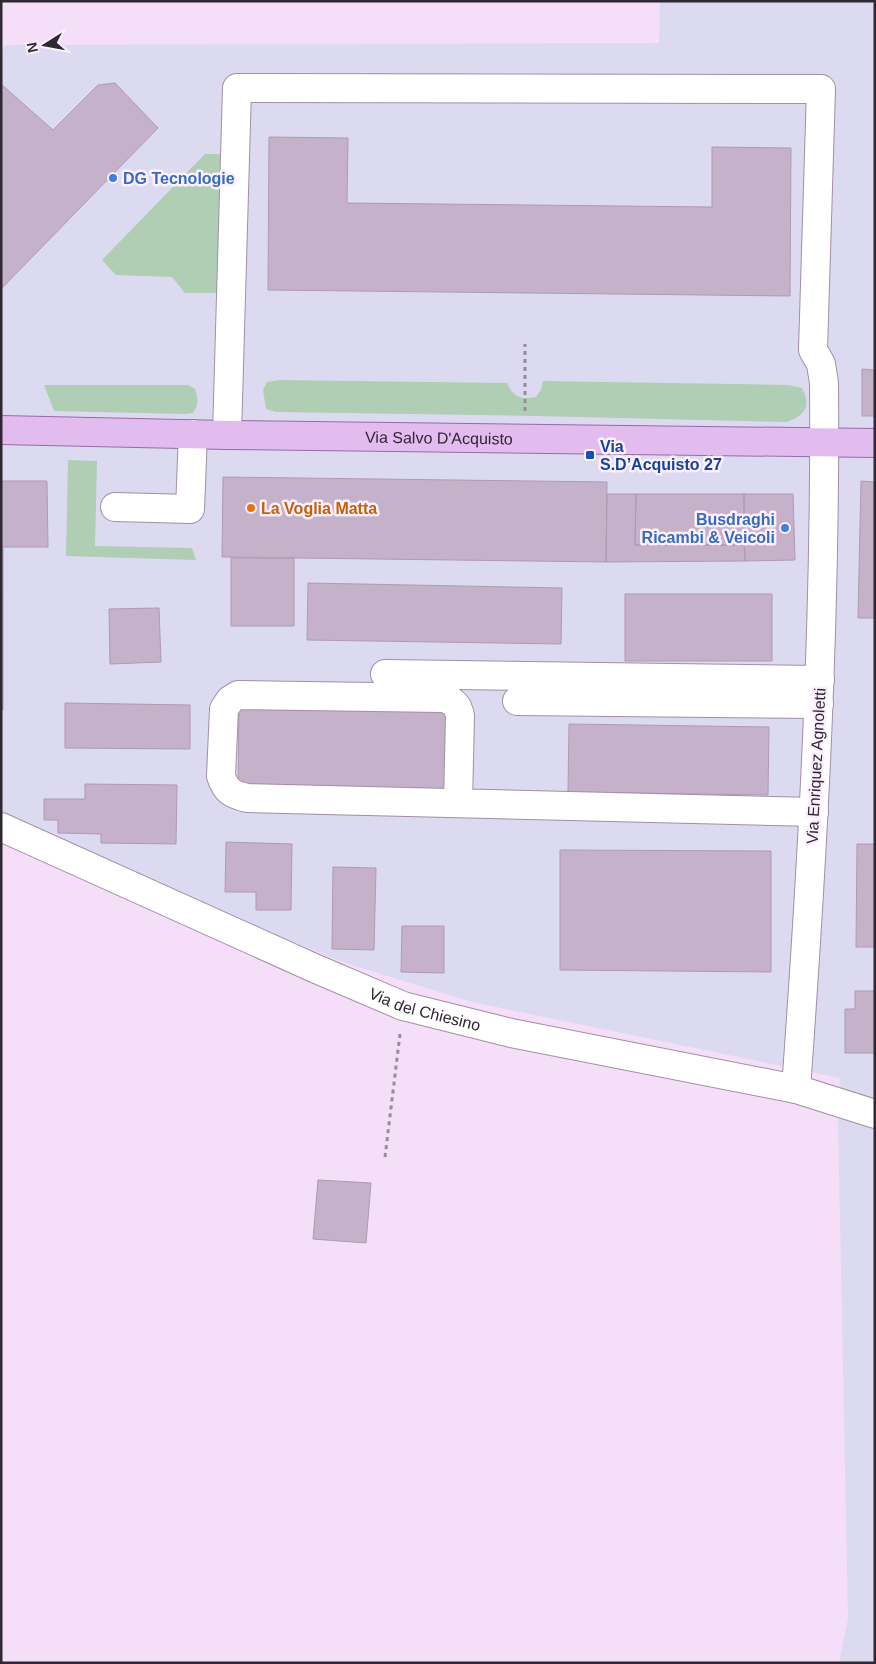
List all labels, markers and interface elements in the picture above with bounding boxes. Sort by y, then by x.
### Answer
north arrow [20,20,70,70]
text: N [23,41,41,54]
place label: DG Tecnologie [123,170,235,187]
marker: DG Tecnologie [107,172,119,184]
street label: Via Salvo D'Acquisto [365,428,513,447]
place label: Via S.D’Acquisto 27 [600,438,722,473]
marker: Via S.D’Acquisto 27 [584,449,596,461]
place label: La Voglia Matta [261,500,377,517]
marker: La Voglia Matta [245,502,257,514]
place label: Busdraghi Ricambi & Veicoli [642,511,775,546]
marker: Busdraghi Ricambi & Veicoli [779,522,791,534]
street label: Via Enriquez Agnoletti [803,688,829,844]
street label: Via del Chiesino [367,984,482,1034]

